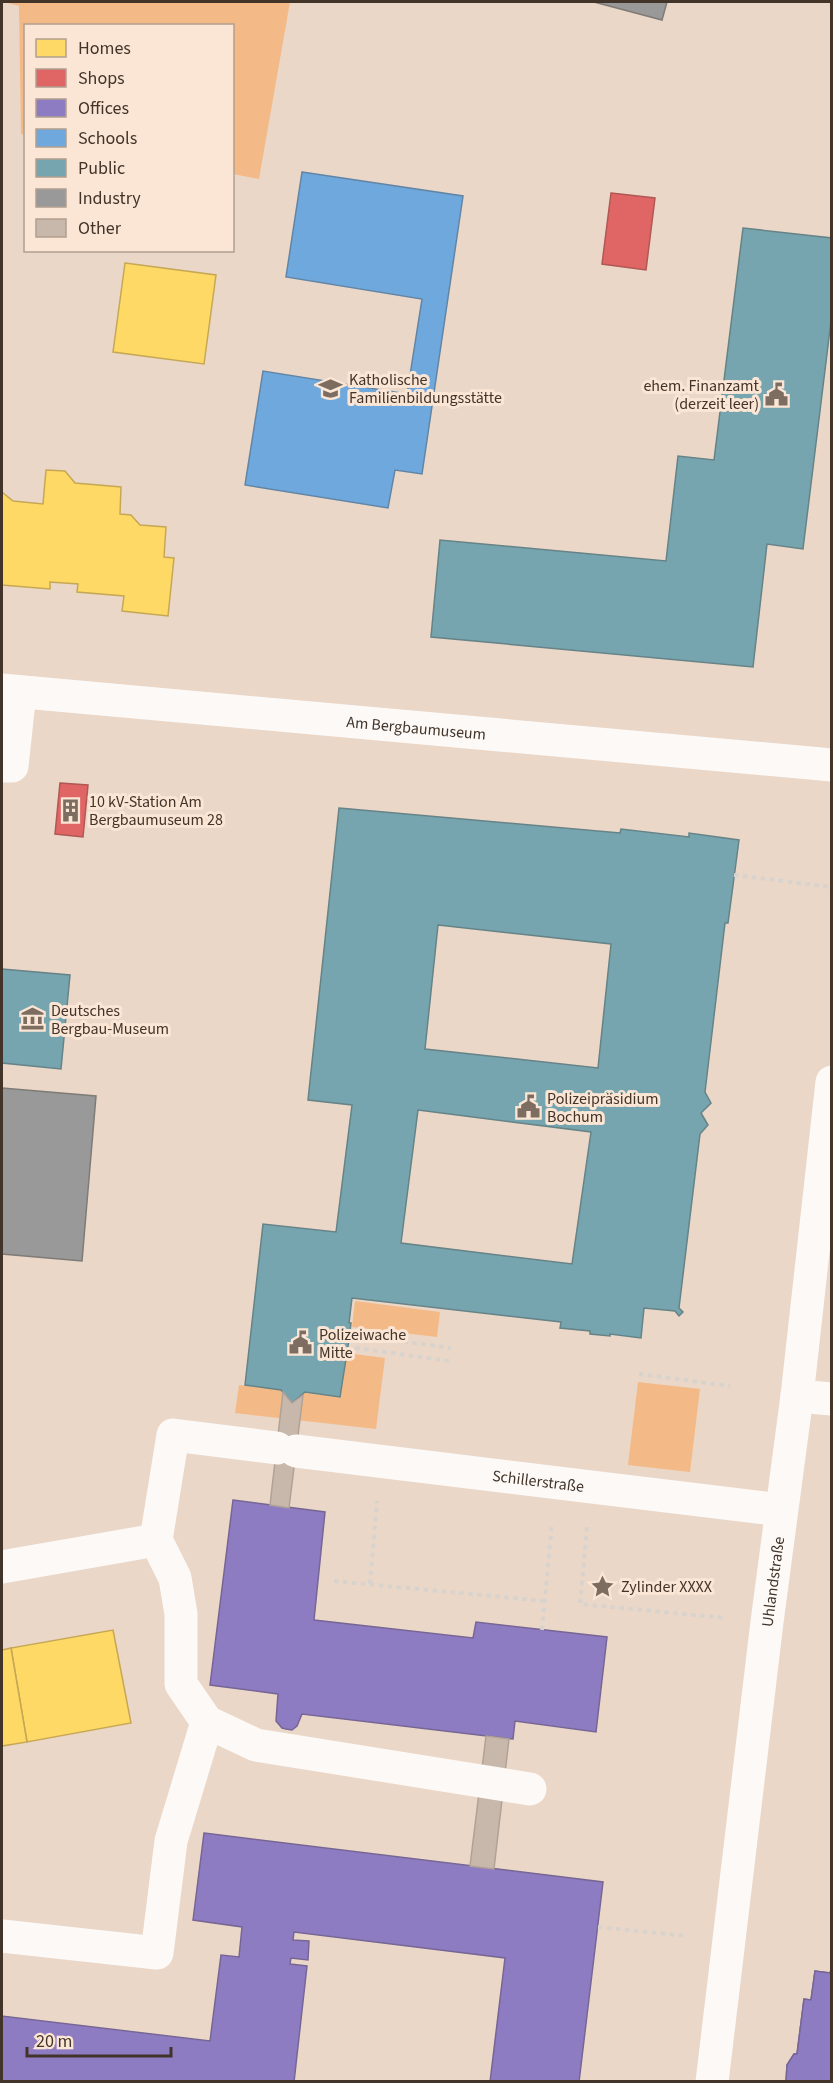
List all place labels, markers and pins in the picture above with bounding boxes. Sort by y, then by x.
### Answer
place label: Katholische Familienbildungsstätte [349,369,502,409]
school or university icon: Katholische Familienbildungsstätte [318,375,344,401]
place label: ehem. Finanzamt (derzeit leer) [643,375,760,415]
public building icon: ehem. Finanzamt (derzeit leer) [764,381,790,407]
place label: 10 kV-Station Am Bergbaumuseum 28 [89,791,223,831]
building icon: 10 kV-Station Am Bergbaumuseum 28 [58,797,84,823]
place label: Deutsches Bergbau-Museum [51,1000,169,1040]
museum icon: Deutsches Bergbau-Museum [20,1006,46,1032]
place label: Polizeipräsidium Bochum [547,1088,658,1128]
public building icon: Polizeipräsidium Bochum [516,1094,542,1120]
place label: Polizeiwache Mitte [319,1324,406,1364]
public building icon: Polizeiwache Mitte [288,1330,314,1356]
place icon: Zylinder XXXX [590,1573,616,1599]
place label: Zylinder XXXX [621,1576,712,1598]

